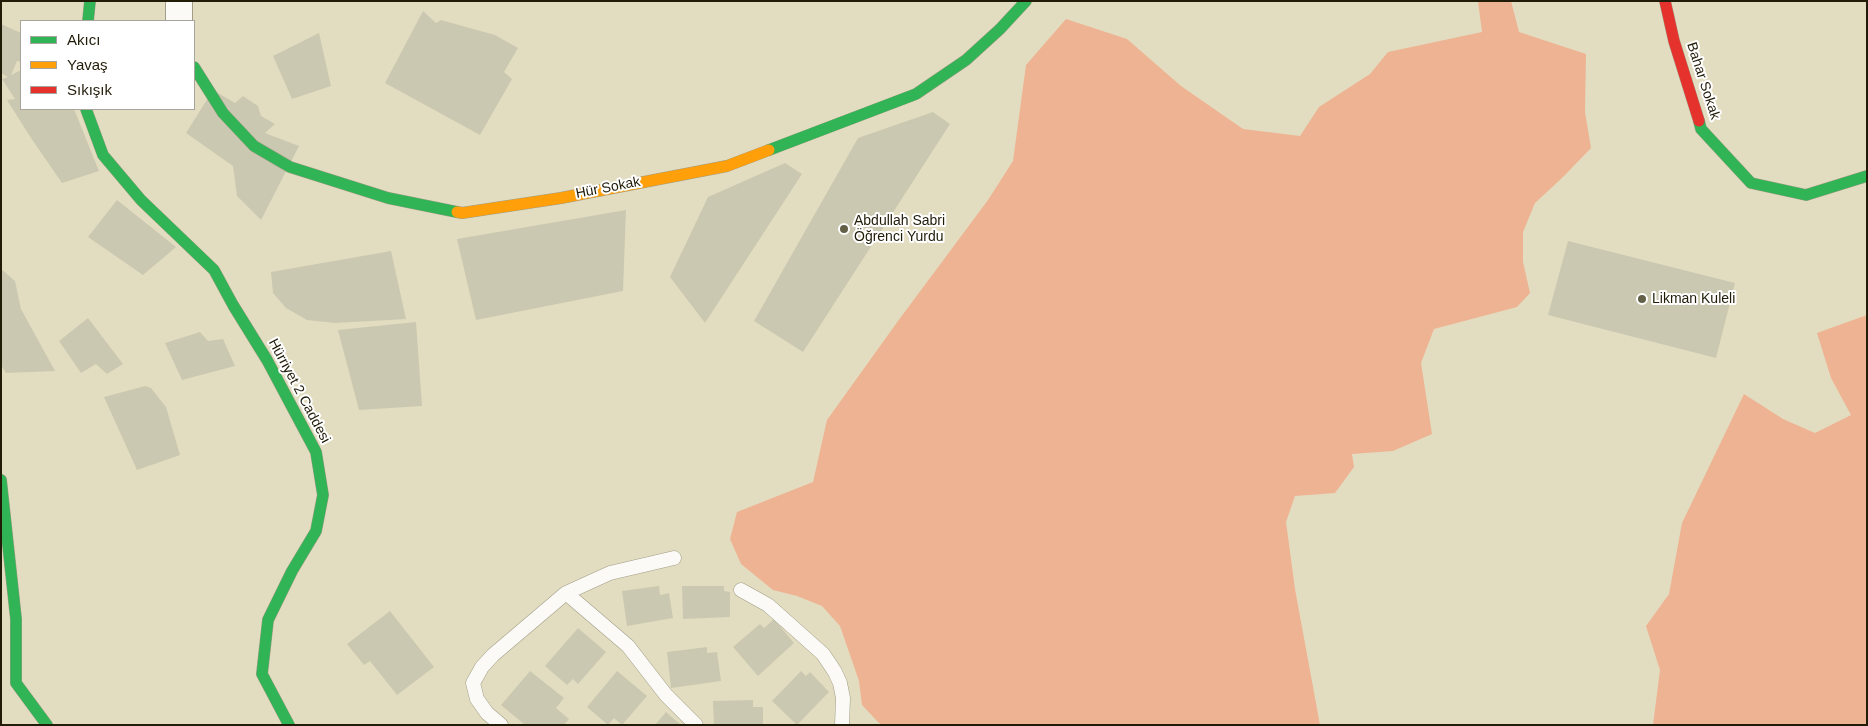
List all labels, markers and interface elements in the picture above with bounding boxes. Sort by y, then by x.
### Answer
legend [20,20,195,110]
text: Akıcı [67,31,100,48]
street label: Bahar Sokak [1683,40,1723,122]
text: Yavaş [67,56,108,73]
text: Sıkışık [67,81,112,98]
street label: Hür Sokak [574,174,642,202]
place label: Abdullah Sabri Öğrenci Yurdu [854,213,945,246]
marker: Abdullah Sabri Öğrenci Yurdu [838,223,850,235]
place label: Likman Kuleli [1652,291,1735,307]
marker: Likman Kuleli [1636,293,1648,305]
street label: Hürriyet 2 Caddesi [264,336,334,446]

